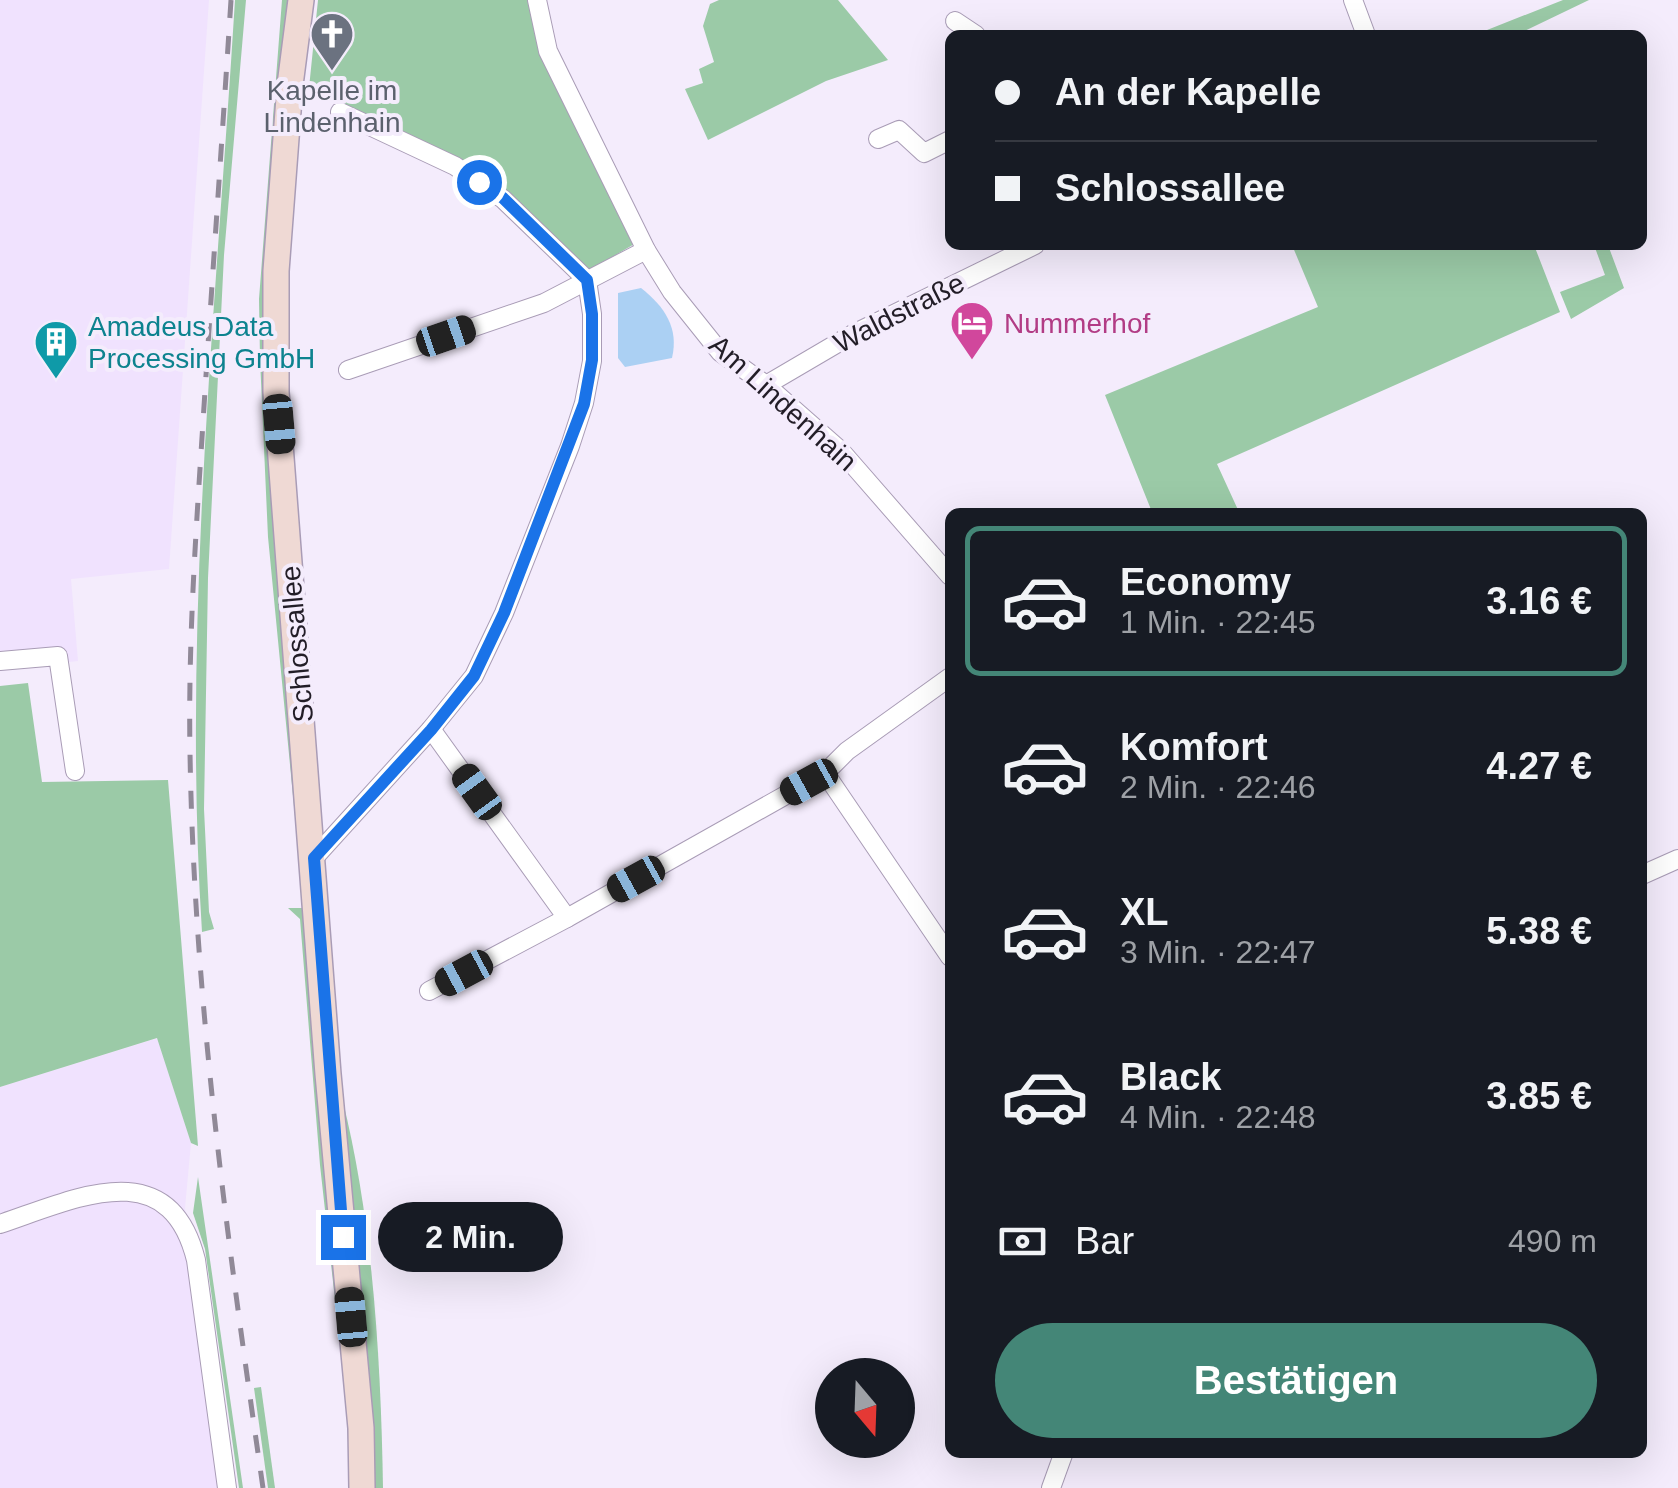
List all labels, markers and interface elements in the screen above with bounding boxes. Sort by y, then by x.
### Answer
church icon: Kapelle im Lindenhain [309,11,355,72]
text: An der Kapelle [1055,71,1321,113]
place label: Kapelle im Lindenhain [263,75,401,138]
route start [457,160,502,205]
text: Schlossallee [1055,167,1285,209]
street label: Waldstraße [829,267,969,359]
hotel icon: Nummerhof [949,300,995,361]
place label: Nummerhof [1004,308,1150,339]
place label: Amadeus Data Processing GmbH [88,311,315,374]
car [413,312,479,360]
building icon: Amadeus Data Processing GmbH [33,319,79,380]
street label: Am Lindenhain [703,329,863,477]
car [261,393,297,455]
icon: car [1000,556,1090,646]
text: Economy [1120,561,1291,603]
street label: Schlossallee [275,564,319,724]
text: 3.16 € [1486,580,1592,622]
text: 1 Min. · 22:45 [1120,604,1316,640]
icon: car [1000,721,1090,811]
text: Komfort [1120,726,1268,768]
text: 4.27 € [1486,745,1592,787]
car [775,754,843,810]
car [447,759,507,825]
text: 2 Min. · 22:46 [1120,769,1316,805]
car [602,851,670,907]
icon: car [1000,886,1090,976]
text: XL [1120,891,1169,933]
text: 5.38 € [1486,910,1592,952]
text: 3 Min. · 22:47 [1120,934,1316,970]
car [430,946,498,1000]
icon: car [1000,1051,1090,1141]
text: Black [1120,1056,1221,1098]
text: 3.85 € [1486,1075,1592,1117]
text: 4 Min. · 22:48 [1120,1099,1316,1135]
callout: 2 Min. [378,1202,563,1272]
icon: cash [995,1214,1050,1269]
route end [321,1215,366,1260]
text: 2 Min. [425,1219,516,1255]
text: Bar [1075,1220,1134,1262]
text: 490 m [1508,1223,1597,1259]
car [333,1286,369,1348]
button: Bestätigen [995,1323,1597,1438]
north arrow [815,1358,915,1458]
map controls [815,1358,915,1458]

